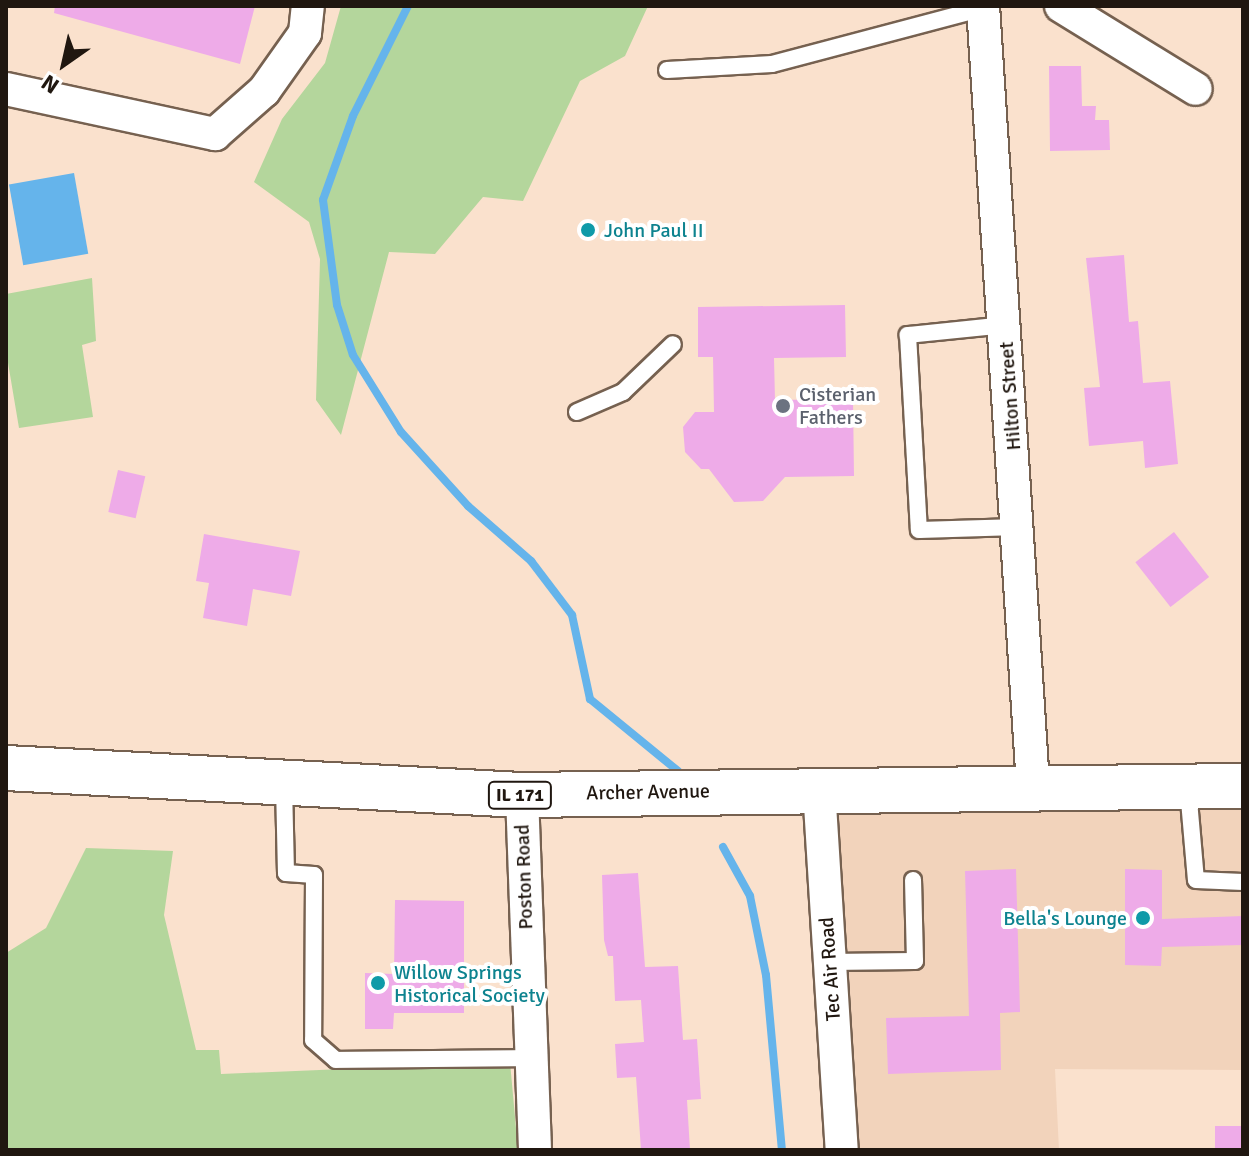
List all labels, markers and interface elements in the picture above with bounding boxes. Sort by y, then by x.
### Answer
north arrow [24,24,104,104]
text: N [36,69,64,100]
place label: John Paul II [604,218,704,242]
marker: John Paul II [579,221,597,239]
street label: Hilton Street [994,341,1026,451]
place label: Cisterian Fathers [799,382,876,429]
marker: Cisterian Fathers [774,397,792,415]
street label: Archer Avenue [586,779,710,805]
road number: IL 171 [486,781,554,809]
street label: Poston Road [510,824,538,930]
place label: Bella's Lounge [1003,906,1127,930]
marker: Bella's Lounge [1134,909,1152,927]
street label: Tec Air Road [814,916,846,1022]
place label: Willow Springs Historical Society [394,960,545,1007]
marker: Willow Springs Historical Society [369,974,387,992]

